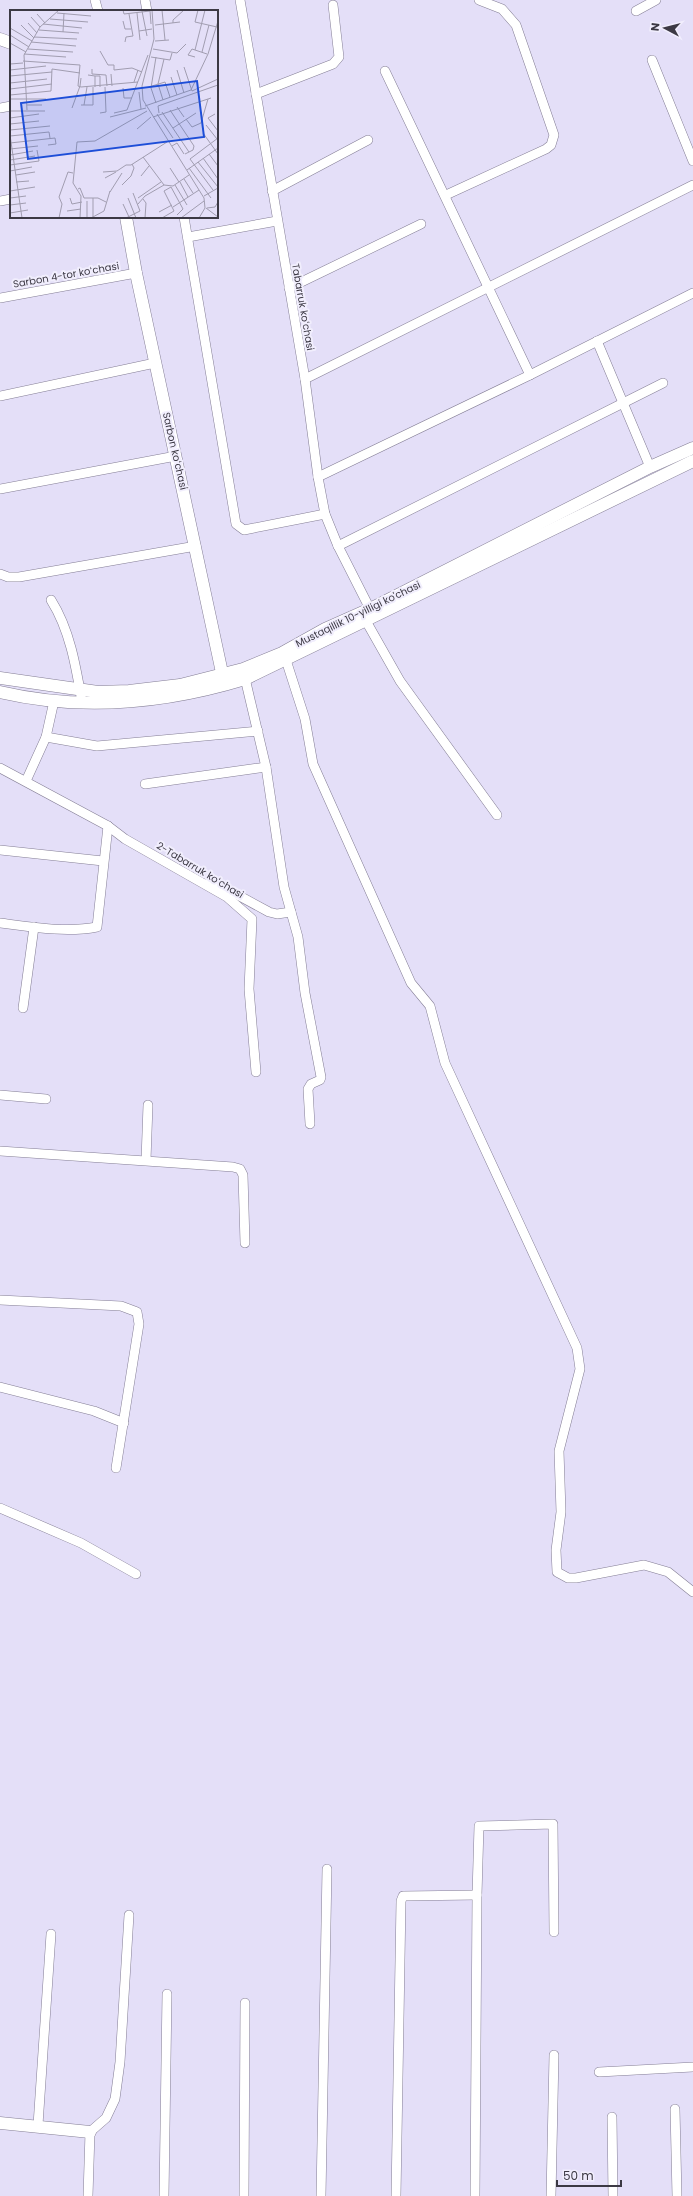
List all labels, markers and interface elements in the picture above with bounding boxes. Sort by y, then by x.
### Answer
north arrow [645,8,685,48]
inset map [10,10,218,218]
text: N [647,22,664,32]
street label: Sarbon 4-tor koʻchasi [12,258,120,292]
street label: Tabarruk koʻchasi [288,262,318,352]
street label: Sarbon koʻchasi [159,411,191,491]
street label: Mustaqillik 10-yilligi ko'chasi [293,577,423,651]
street label: 2-Tabarruk koʻchasi [154,838,246,902]
scale bar [557,2162,621,2188]
text: 50 m [563,2167,594,2184]

